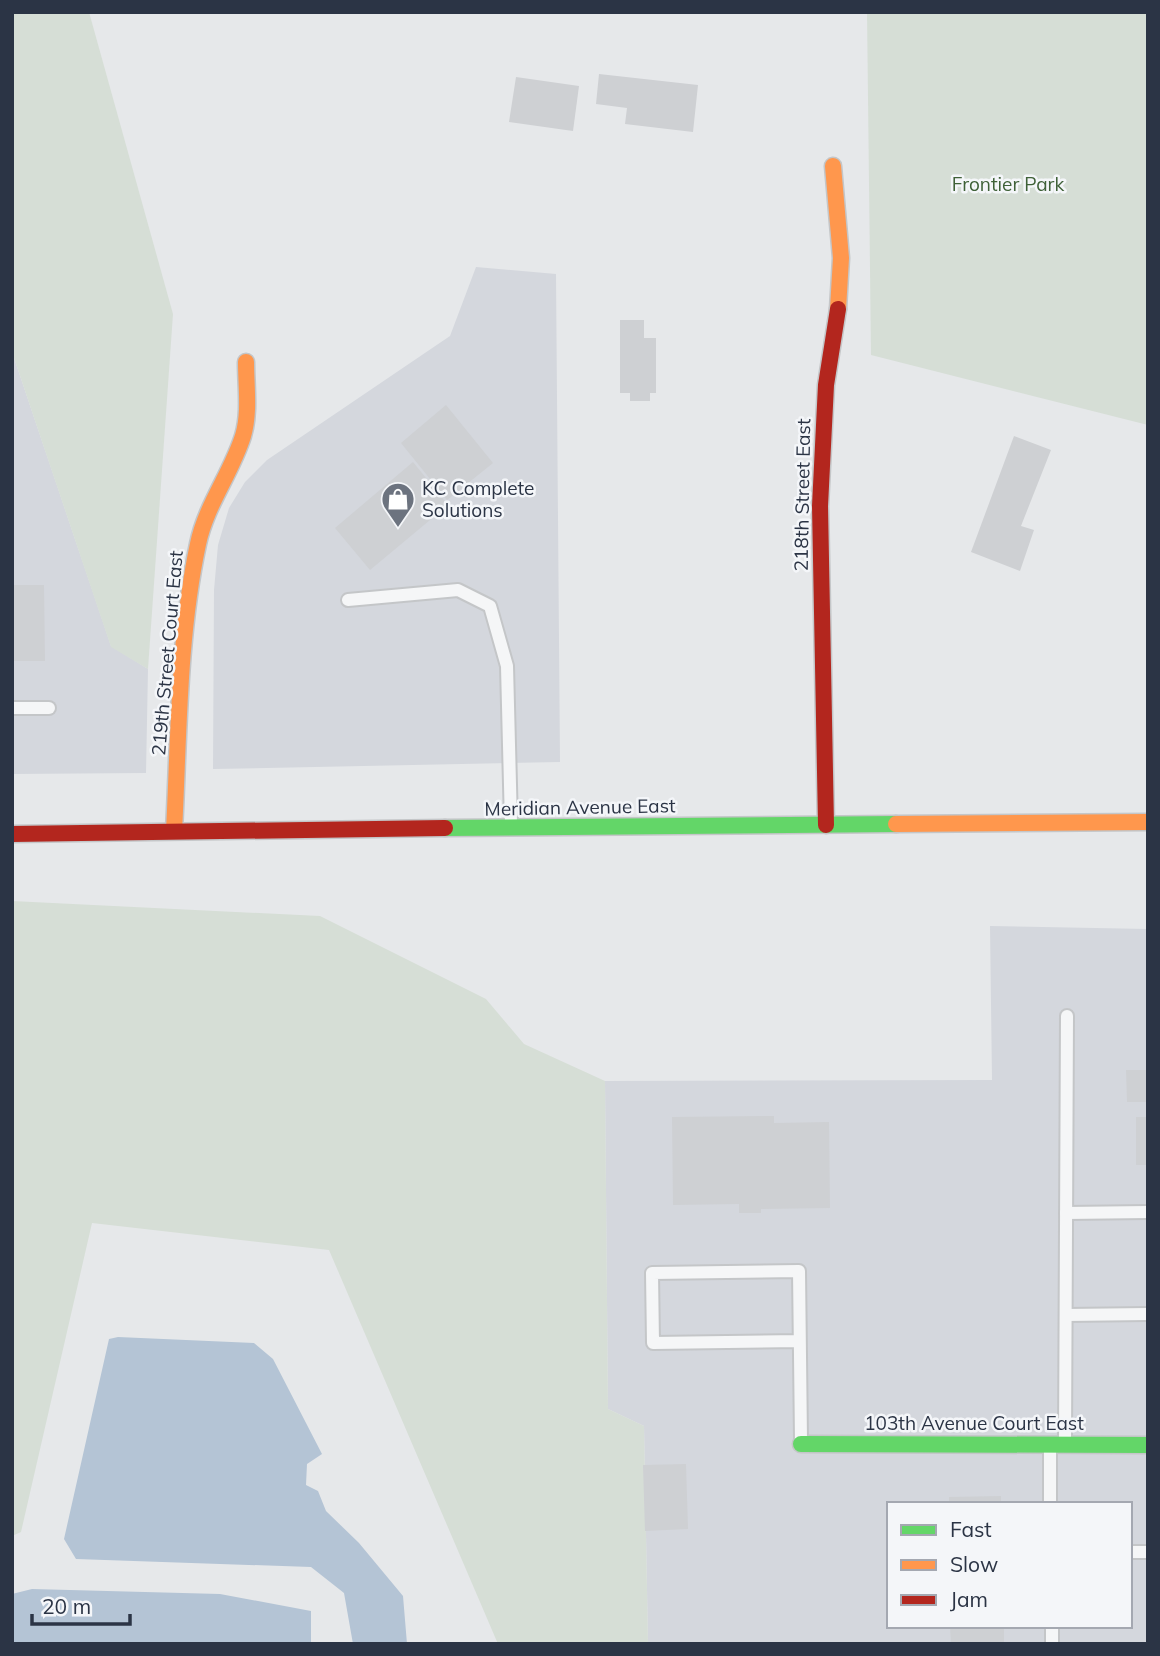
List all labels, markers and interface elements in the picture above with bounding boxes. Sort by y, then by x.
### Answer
park label: Frontier Park [952,172,1065,196]
street label: 218th Street East [789,418,815,572]
place label: KC Complete Solutions [422,476,534,522]
shop icon: KC Complete Solutions [379,480,417,529]
street label: 219th Street Court East [146,549,188,757]
street label: Meridian Avenue East [484,793,676,821]
street label: 103th Avenue Court East [864,1411,1084,1435]
legend [887,1502,1132,1628]
text: Fast [950,1516,992,1542]
text: Slow [950,1551,998,1577]
scale bar [32,1582,130,1626]
text: Jam [950,1586,988,1612]
text: 20 m [42,1593,91,1619]

